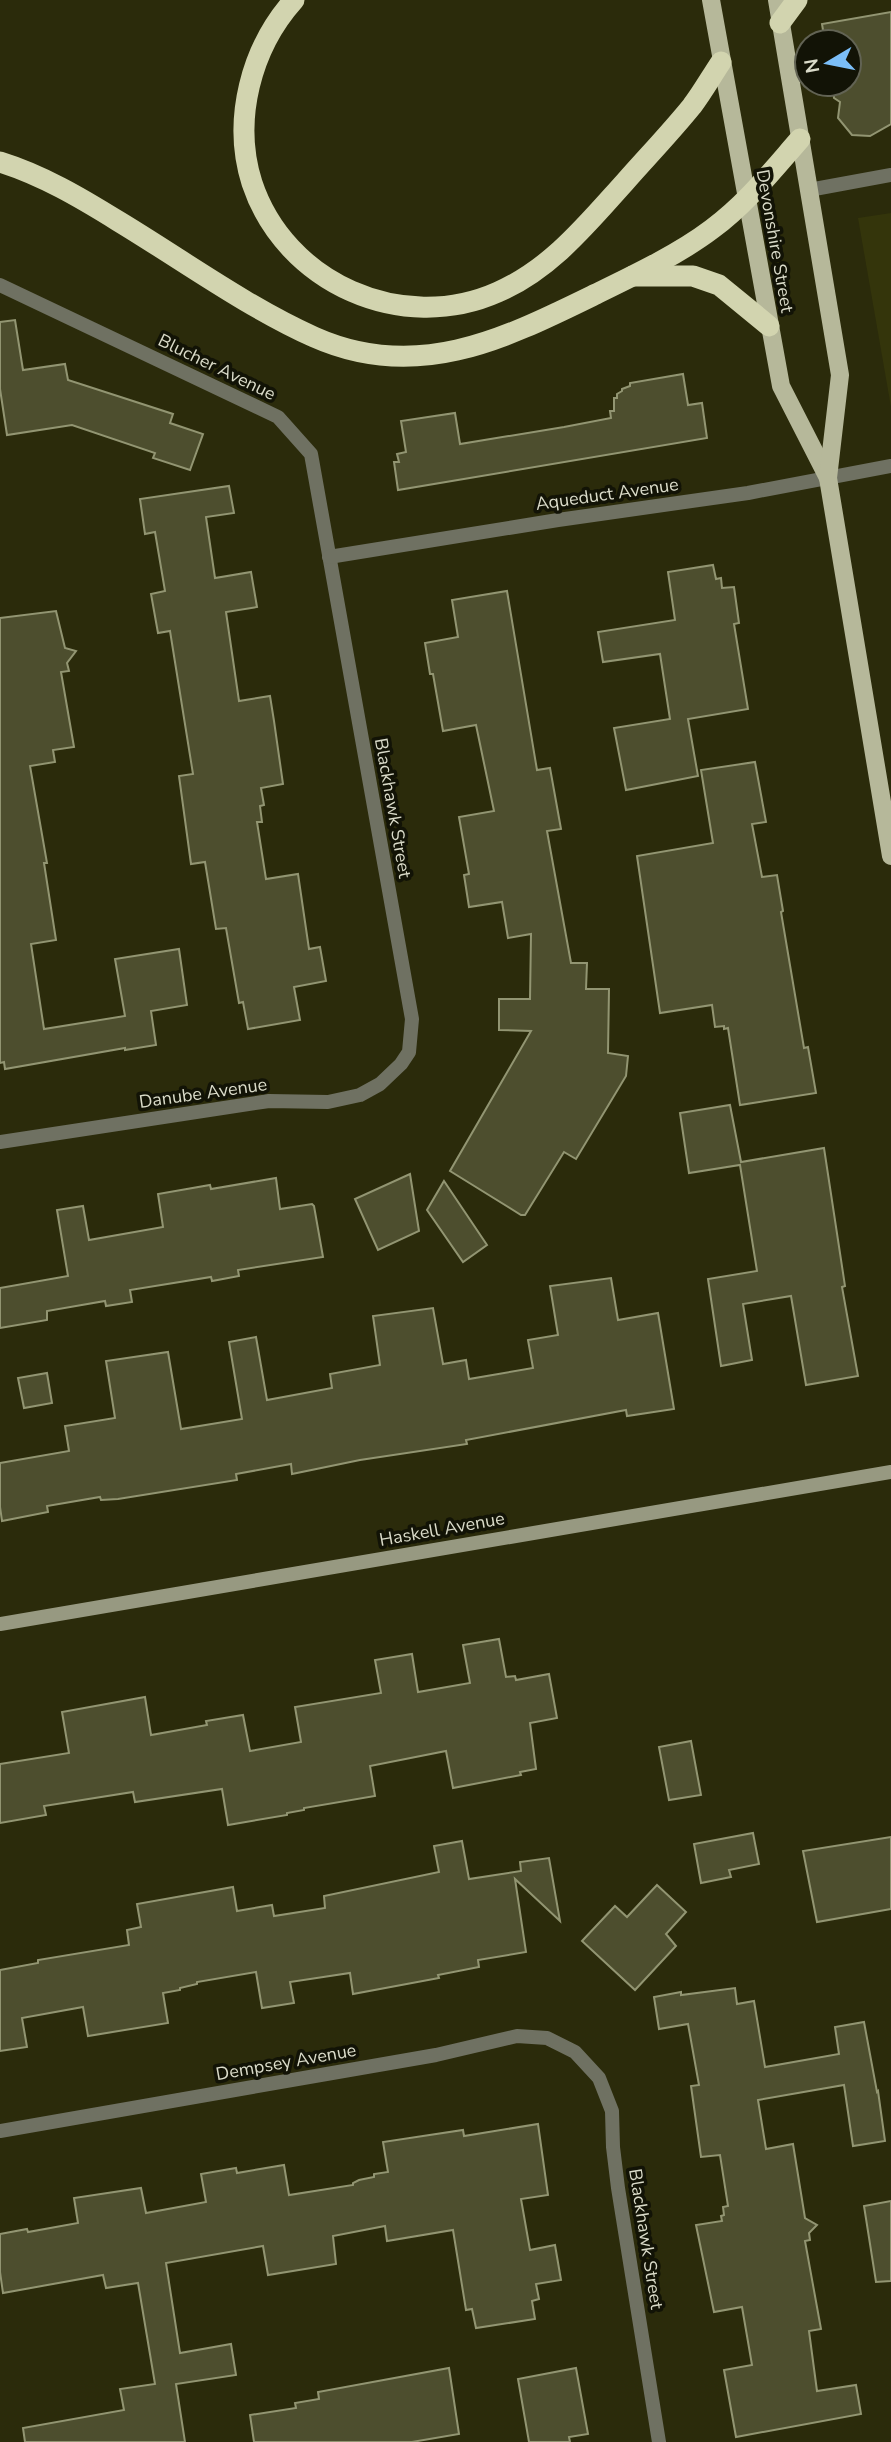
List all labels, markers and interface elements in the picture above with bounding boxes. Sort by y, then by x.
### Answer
north arrow [793,28,863,98]
text: N [798,57,826,75]
street label: Devonshire Street [751,168,800,315]
street label: Blucher Avenue [154,328,280,406]
street label: Aqueduct Avenue [534,472,680,516]
street label: Blackhawk Street [369,736,417,881]
street label: Danube Avenue [137,1072,269,1114]
street label: Haskell Avenue [377,1506,507,1552]
street label: Dempsey Avenue [214,2038,358,2086]
street label: Blackhawk Street [623,2167,669,2312]

